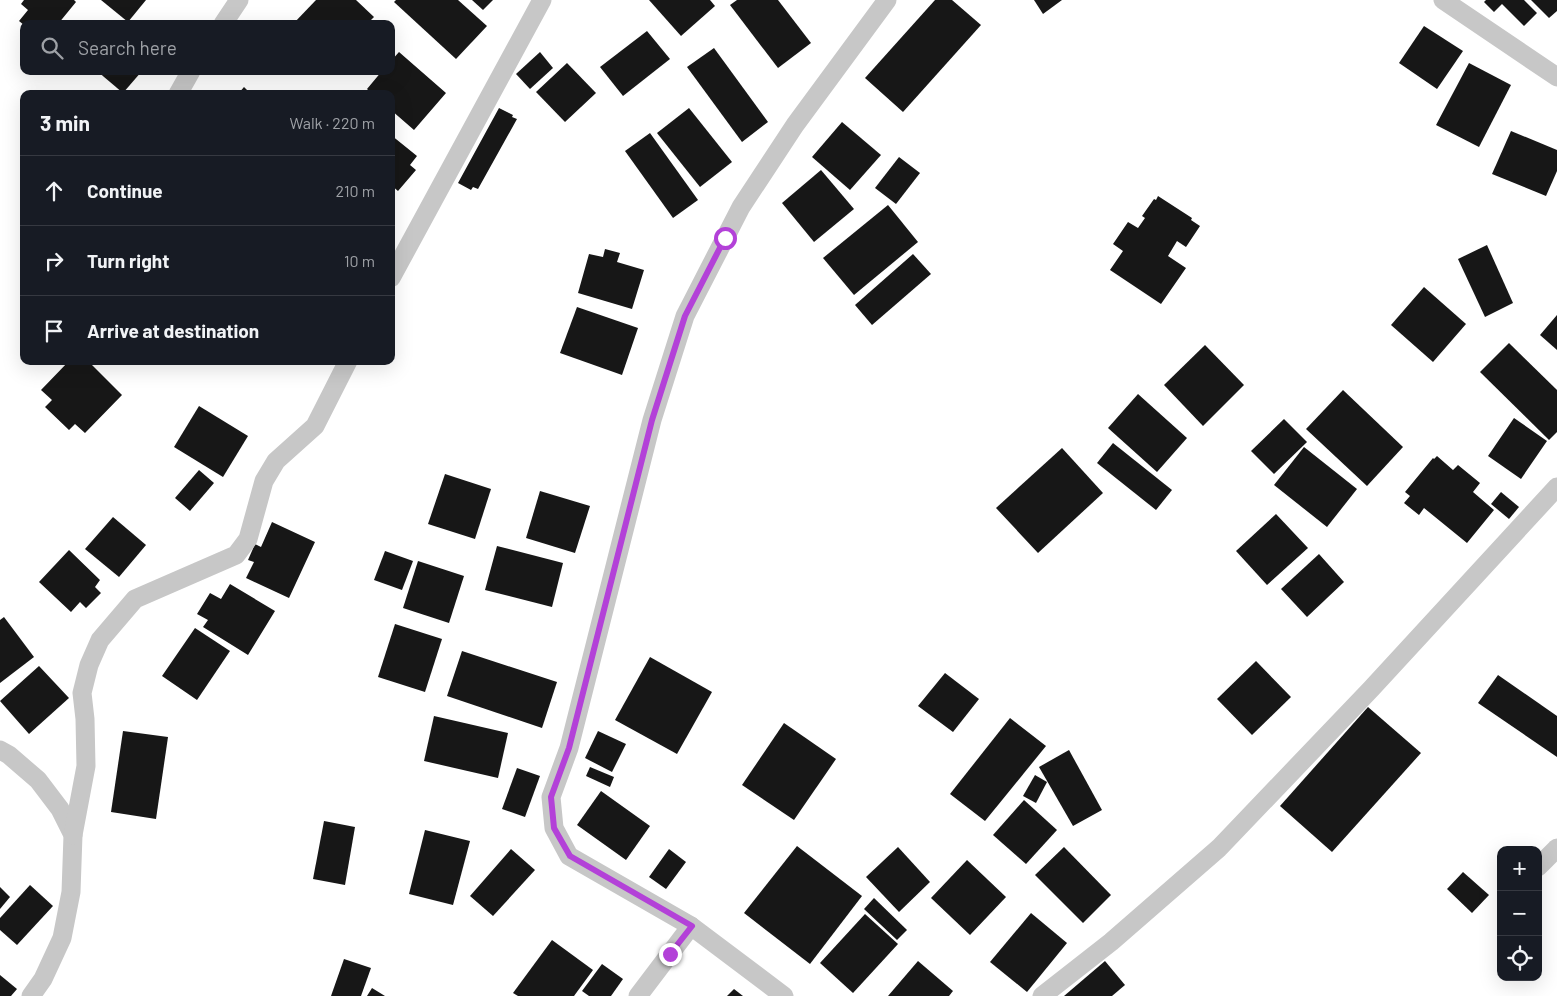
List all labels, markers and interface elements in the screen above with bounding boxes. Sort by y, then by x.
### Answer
search box [20,20,395,75]
icon: search [38,34,66,62]
text: Search here [78,36,177,59]
text: 3 min [40,110,90,135]
text: Walk · 220 m [289,113,375,132]
icon: ahead [40,177,68,205]
text: Continue [87,179,163,202]
text: 210 m [336,181,375,200]
route start [714,227,737,250]
icon: right [40,247,68,275]
text: Turn right [87,249,169,272]
text: 10 m [344,251,375,270]
icon: arrive [40,317,68,345]
text: Arrive at destination [87,319,259,342]
map controls [1497,846,1542,981]
button: + [1497,846,1542,891]
button: − [1497,891,1542,936]
button: locate [1497,936,1542,981]
route end [659,943,682,966]

